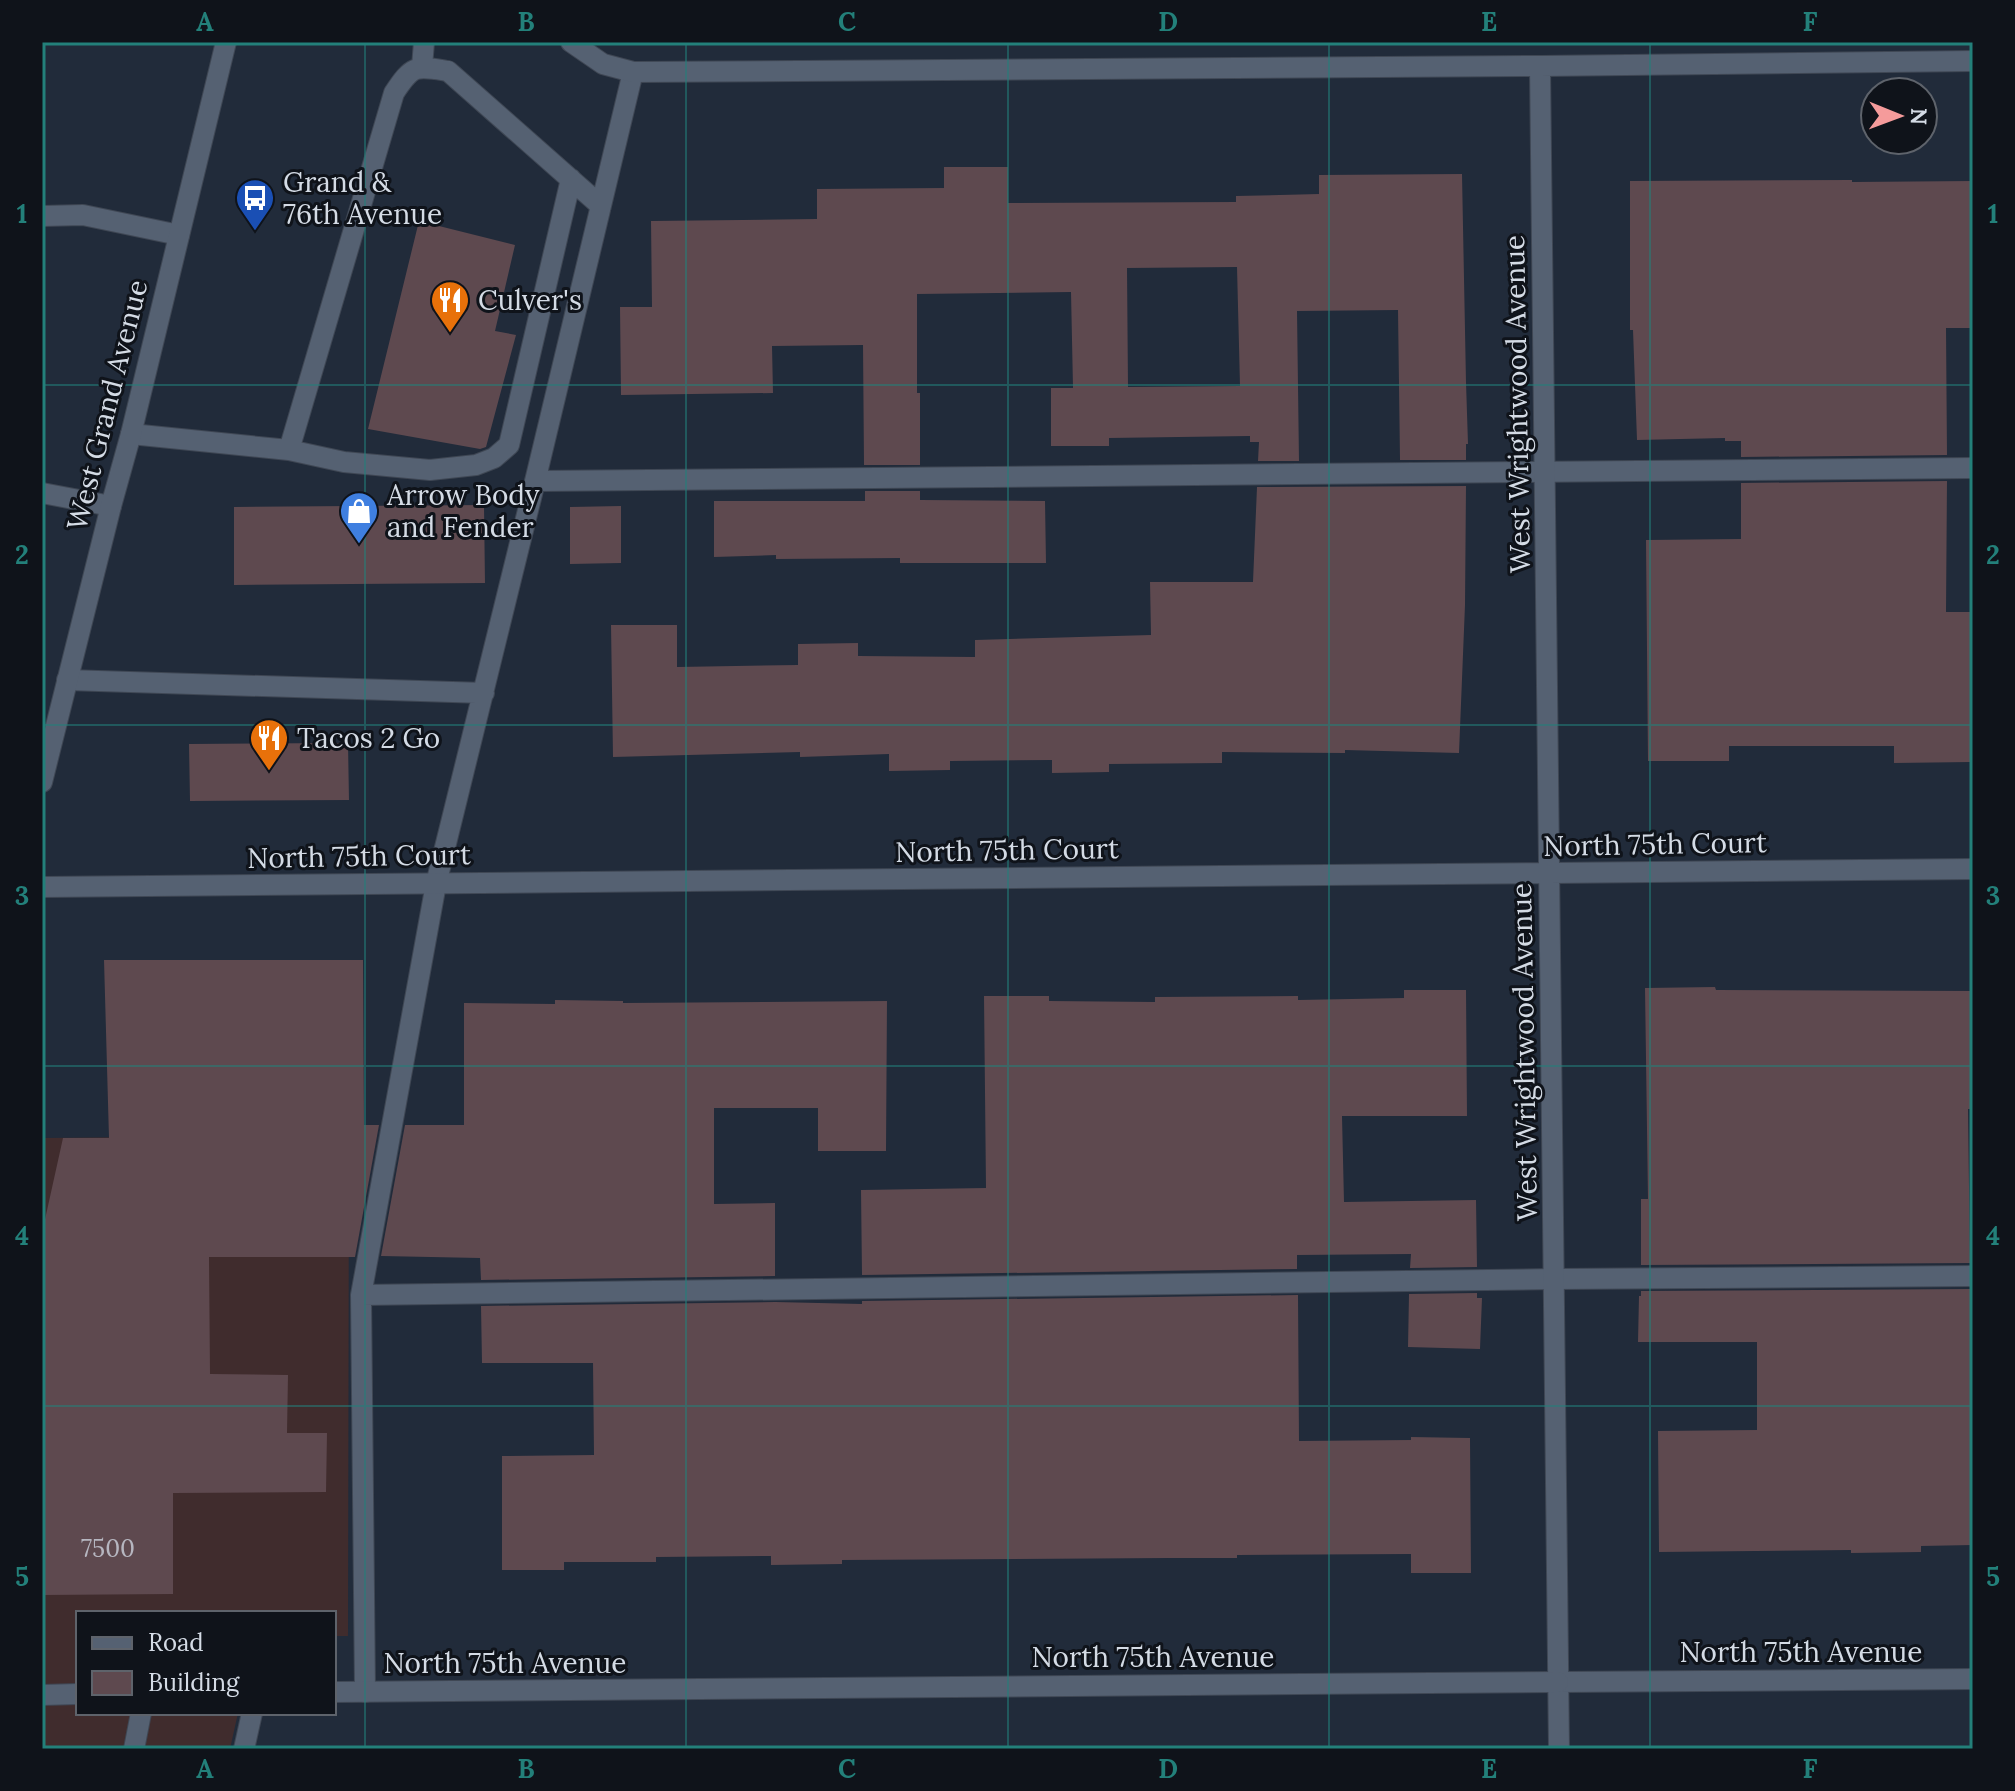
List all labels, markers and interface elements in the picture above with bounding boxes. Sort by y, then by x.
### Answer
text: A [196,5,214,38]
text: B [517,5,535,38]
text: C [838,5,856,38]
text: D [1158,5,1178,38]
text: E [1481,5,1497,38]
text: F [1803,5,1818,38]
north arrow [1859,76,1939,156]
text: N [1905,108,1933,125]
place label: Grand & 76th Avenue [283,164,442,232]
bus stop icon: Grand & 76th Avenue [234,177,276,232]
text: 1 [17,197,27,230]
text: 1 [1988,197,1998,230]
street label: West Wrightwood Avenue [1496,235,1538,573]
street label: West Grand Avenue [58,276,156,534]
restaurant icon: Culver's [429,279,471,334]
place label: Culver's [478,282,582,318]
place label: Arrow Body and Fender [386,477,540,545]
shop icon: Arrow Body and Fender [338,490,380,545]
text: 2 [15,538,29,571]
text: 2 [1986,538,2000,571]
restaurant icon: Tacos 2 Go [248,717,290,772]
place label: Tacos 2 Go [297,720,440,756]
street label: North 75th Court [1543,824,1767,864]
street label: North 75th Court [895,830,1119,870]
street label: North 75th Court [247,836,471,876]
text: 3 [15,879,29,912]
text: 3 [1986,879,2000,912]
street label: West Wrightwood Avenue [1503,883,1545,1221]
text: 4 [15,1219,29,1252]
text: 4 [1986,1219,2000,1252]
house number: 7500 [81,1533,135,1564]
text: 5 [15,1560,29,1593]
text: 5 [1986,1560,2000,1593]
legend [76,1611,336,1715]
text: Road [148,1627,204,1658]
street label: North 75th Avenue [1680,1634,1922,1670]
street label: North 75th Avenue [1032,1639,1274,1675]
street label: North 75th Avenue [384,1645,626,1681]
text: Building [148,1667,240,1698]
text: A [196,1752,214,1785]
text: B [517,1752,535,1785]
text: C [838,1752,856,1785]
text: D [1158,1752,1178,1785]
text: E [1481,1752,1497,1785]
text: F [1803,1752,1818,1785]

